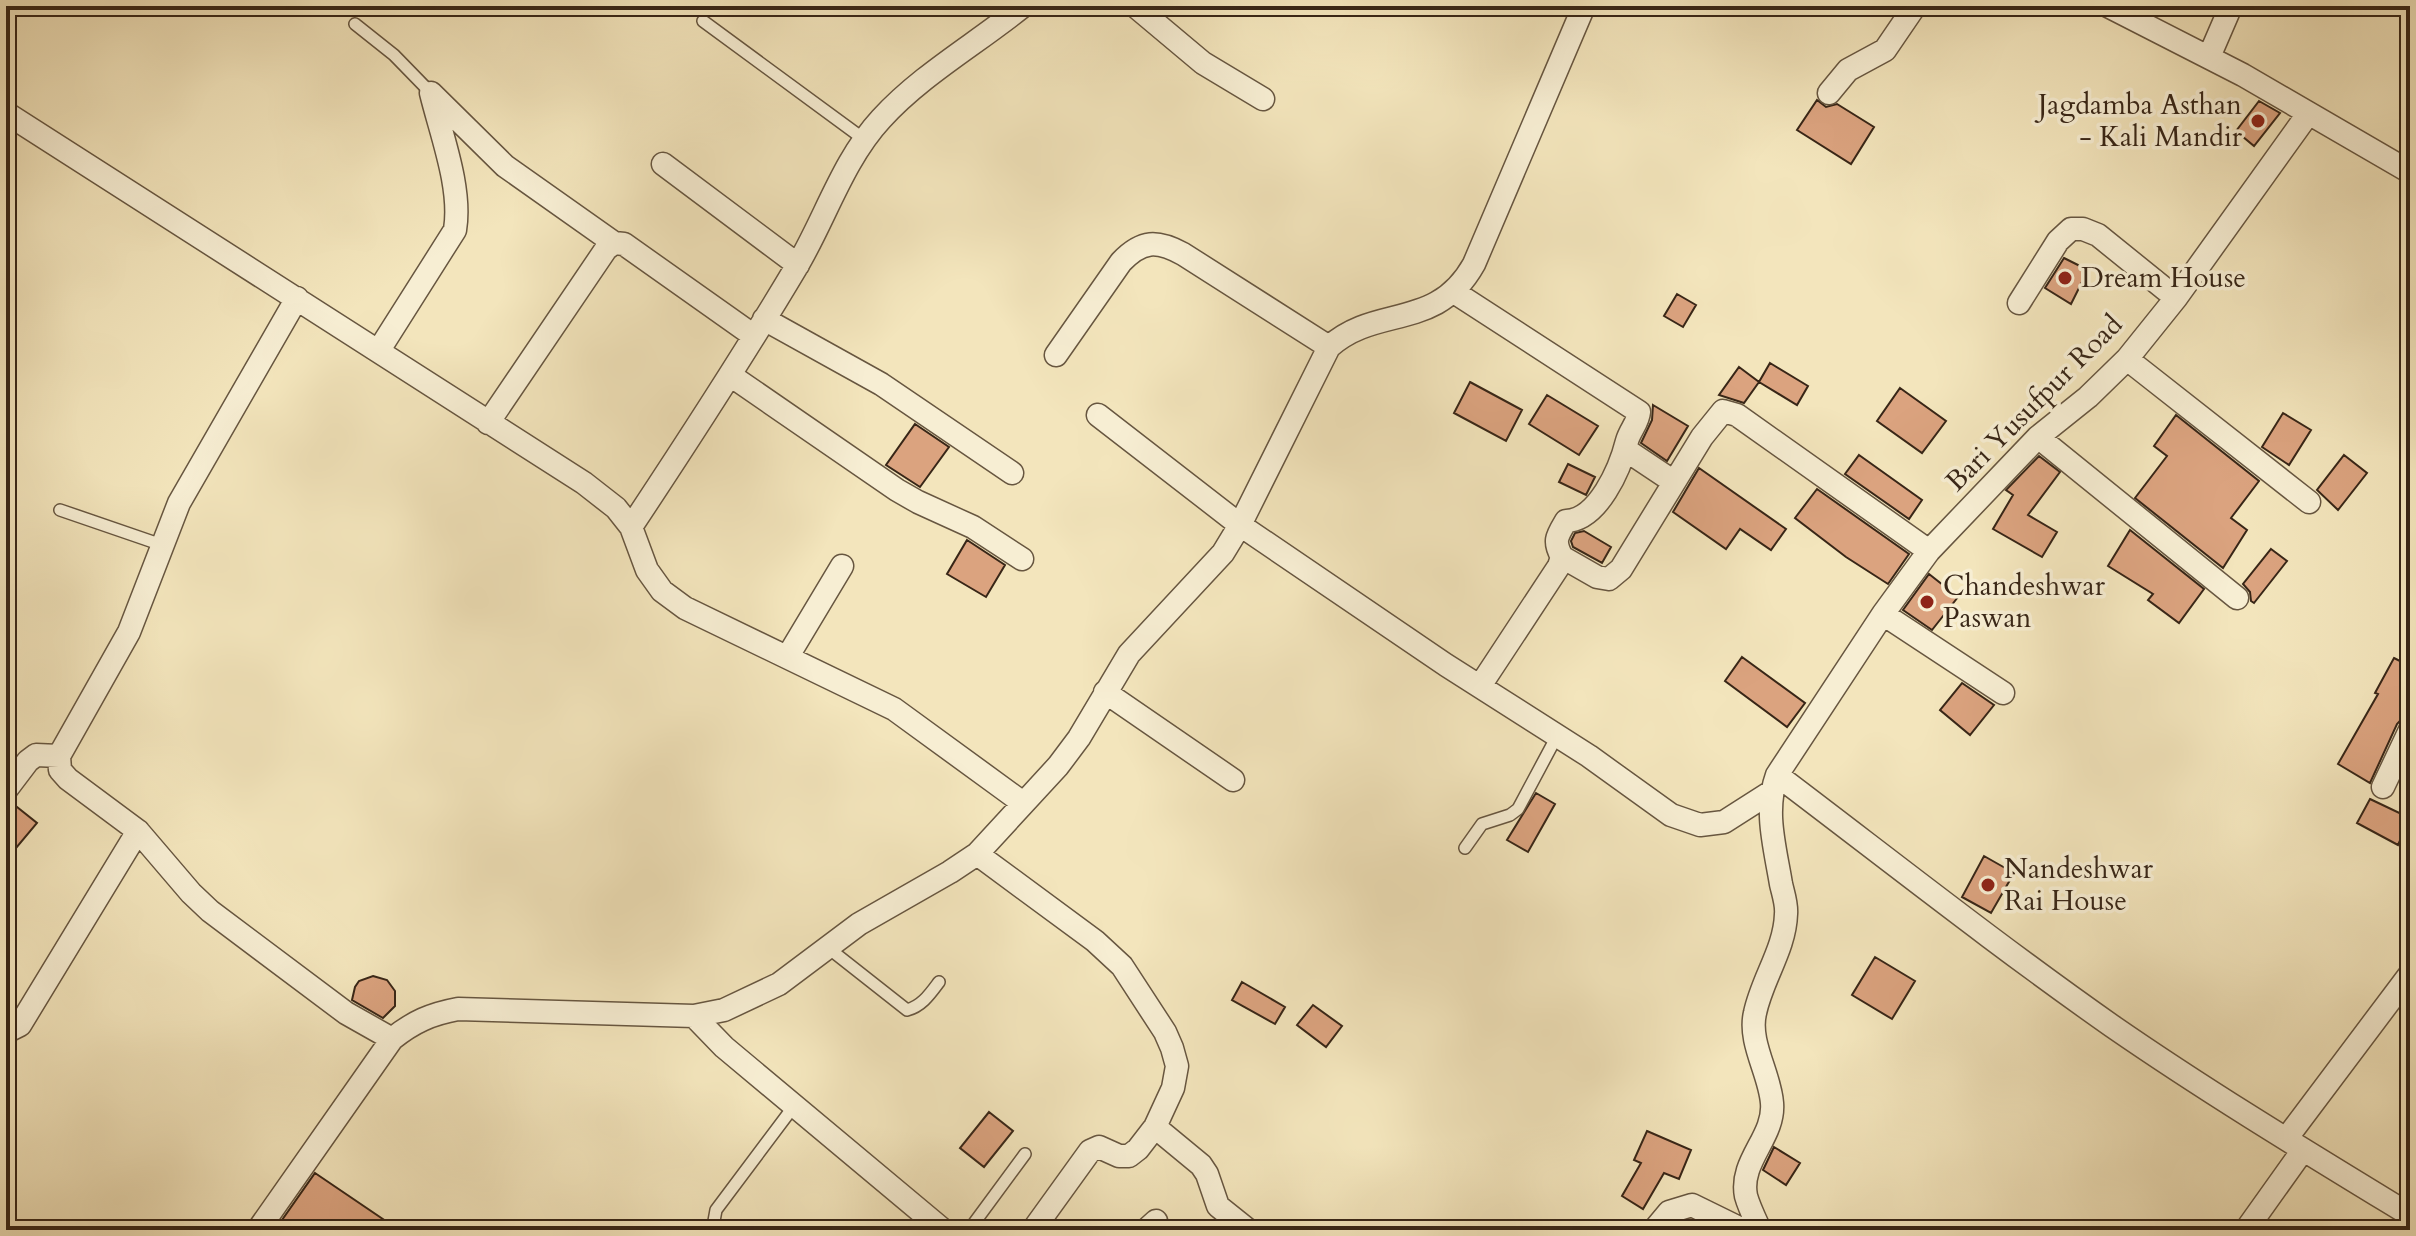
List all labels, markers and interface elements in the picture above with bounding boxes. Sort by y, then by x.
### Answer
place label: Jagdamba Asthan - Kali Mandir [2034,86,2243,156]
marker: Jagdamba Asthan - Kali Mandir [2249,112,2267,130]
place label: Dream House [2081,259,2246,297]
marker: Dream House [2056,269,2074,287]
street label: Bari Yusufpur Road [1937,306,2131,500]
place label: Chandeshwar Paswan [1943,567,2106,637]
marker: Chandeshwar Paswan [1918,593,1936,611]
place label: Nandeshwar Rai House [2004,850,2154,920]
marker: Nandeshwar Rai House [1979,876,1997,894]

